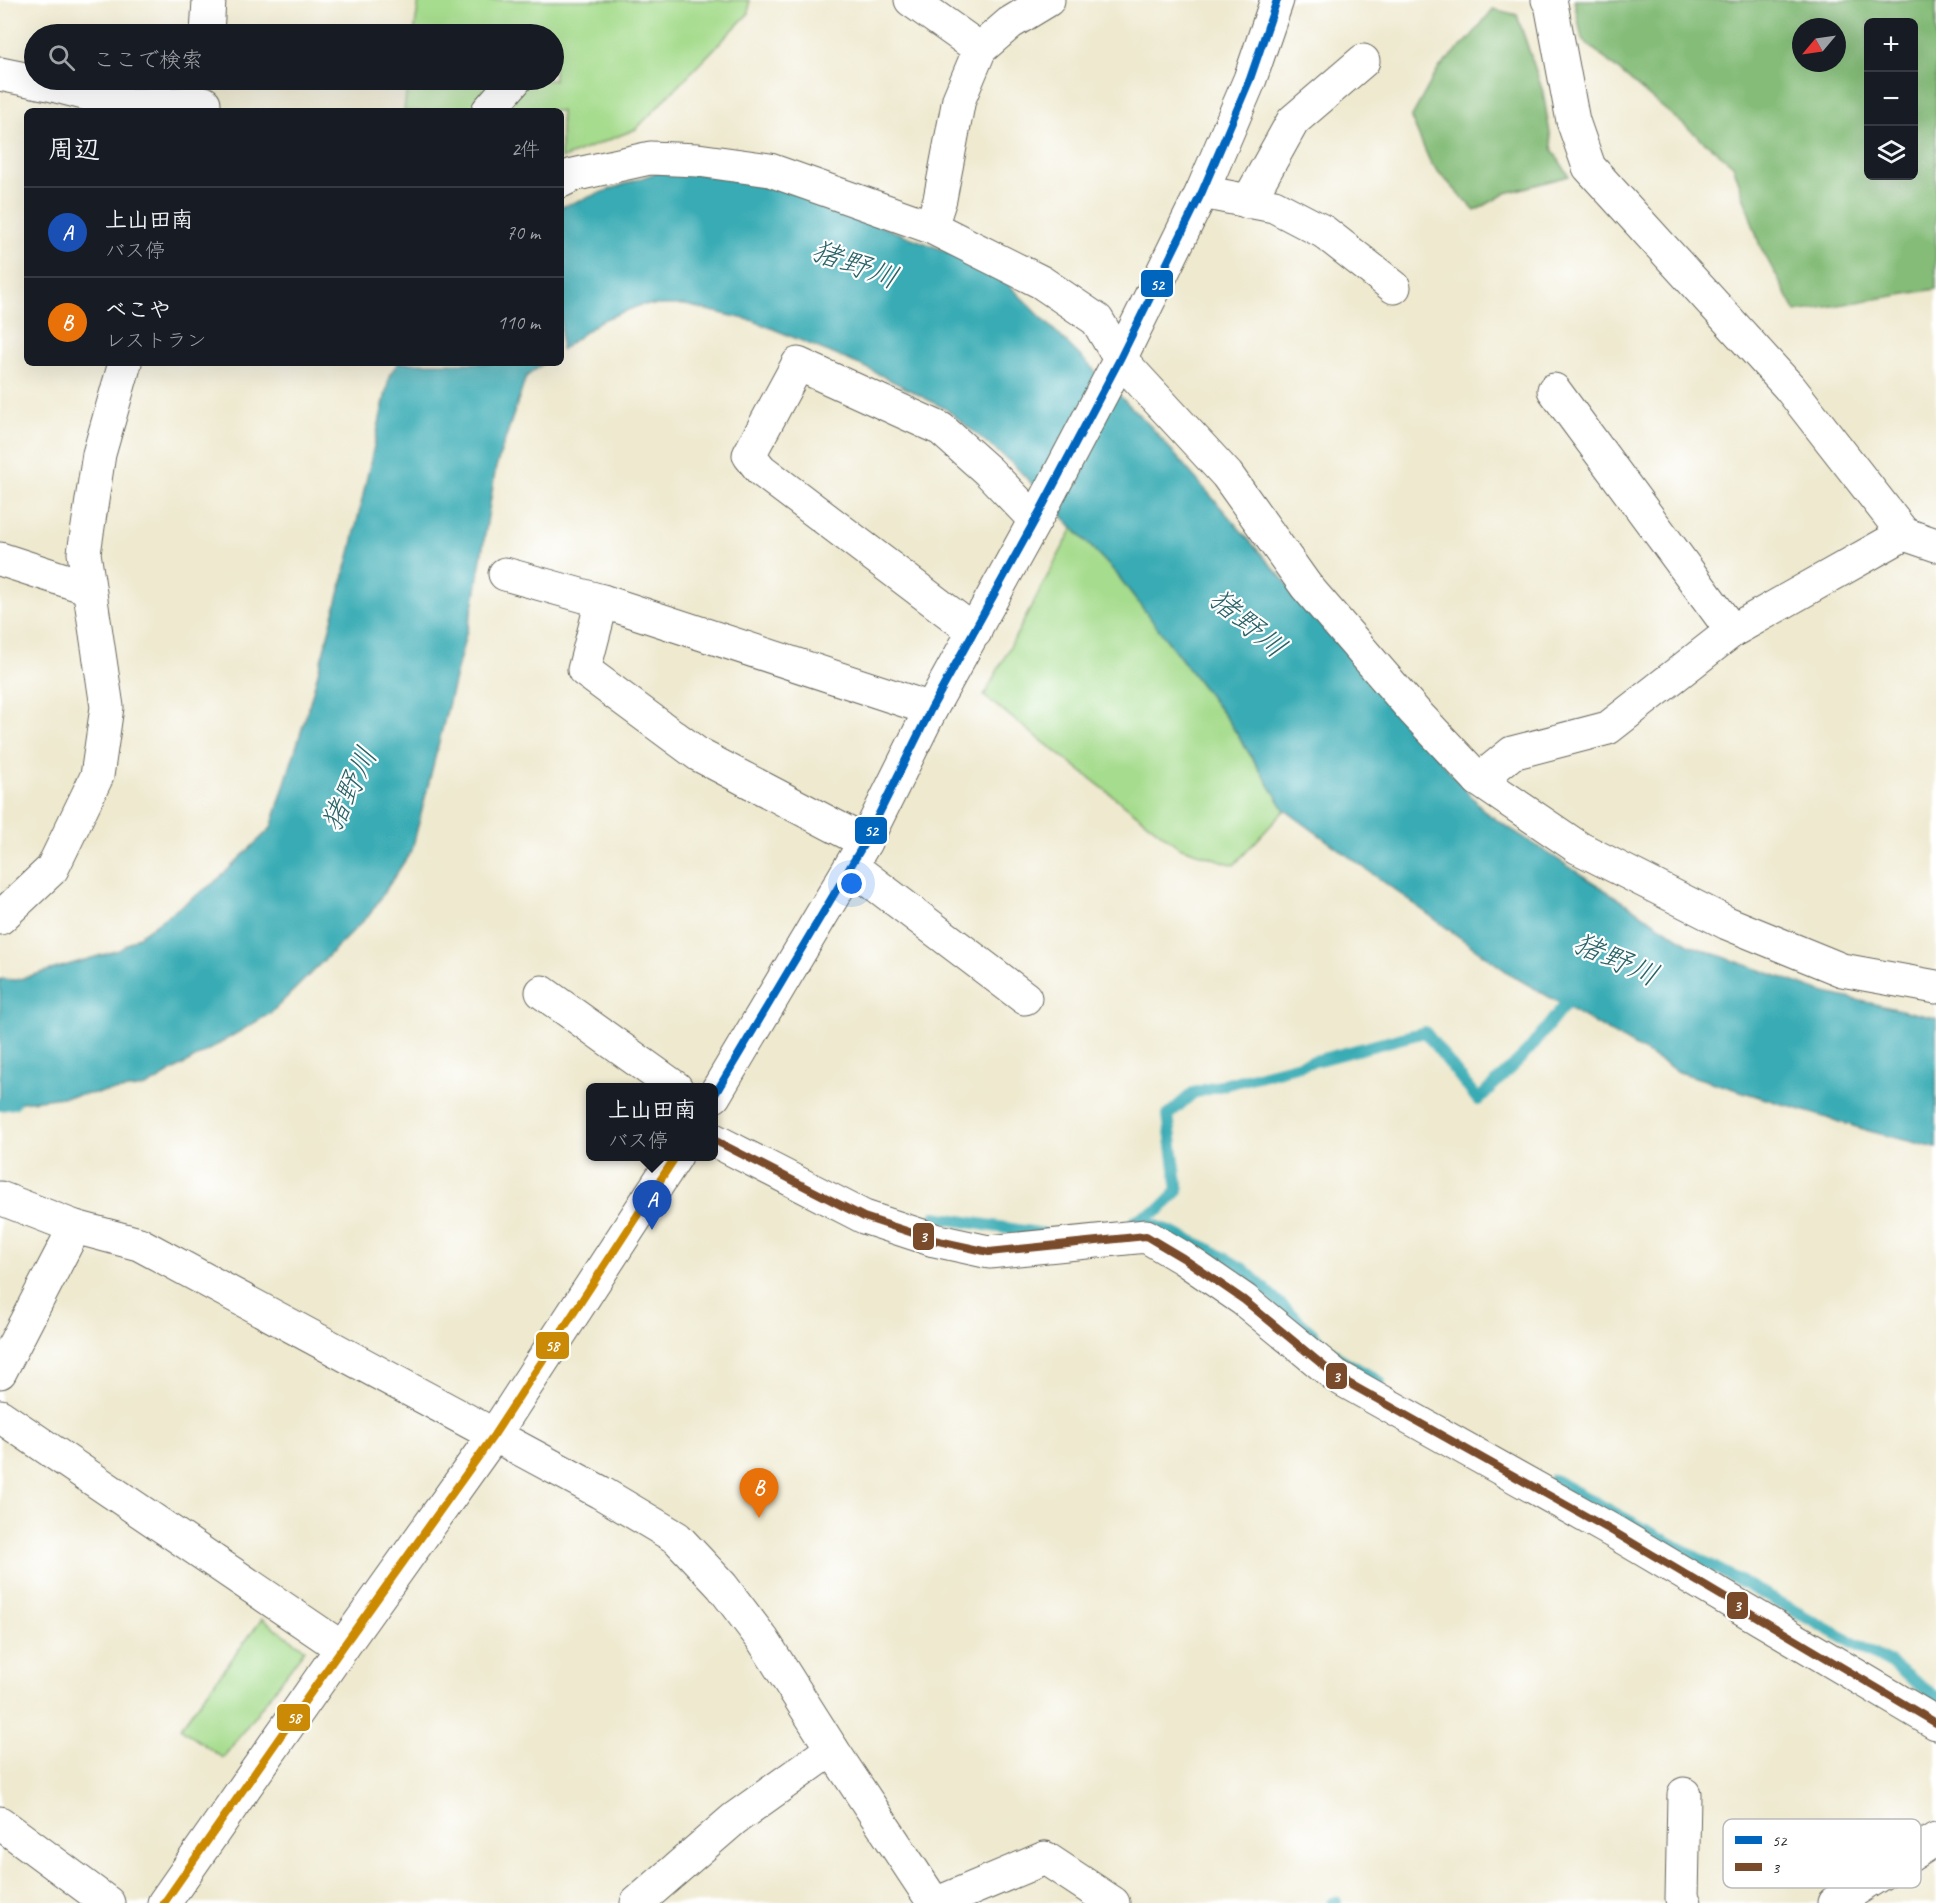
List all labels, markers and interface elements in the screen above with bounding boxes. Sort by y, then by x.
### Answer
north arrow [1792,18,1846,72]
map controls [1864,18,1918,180]
button: + [1864,18,1918,72]
search box [24,24,564,90]
icon: search [45,41,78,74]
text: ここで検索 [93,46,203,74]
button: − [1864,72,1918,126]
button: layers [1864,126,1918,180]
text: 周辺 [48,133,100,166]
text: 2件 [511,137,540,162]
text: 上山田南 [105,206,193,234]
text: A [62,220,73,245]
text: 70 m [506,220,540,245]
water label: 猪野川 [806,231,904,297]
text: バス停 [105,238,165,263]
line badge: 52 [1140,269,1174,298]
text: 52 [1150,275,1166,295]
text: べこや [105,296,171,324]
text: B [62,310,73,335]
text: 110 m [497,310,540,335]
text: レストラン [105,328,207,353]
water label: 猪野川 [1201,580,1295,666]
water label: 猪野川 [312,740,386,838]
line badge: 52 [854,816,888,845]
text: 52 [864,821,880,841]
your location [837,869,866,898]
water label: 猪野川 [1567,923,1665,995]
popup [586,1083,718,1161]
text: 上山田南 [608,1096,696,1124]
text: バス停 [608,1128,668,1153]
pin: A [632,1180,672,1230]
line badge: 3 [912,1222,935,1251]
text: 3 [919,1227,928,1247]
line badge: 58 [535,1331,570,1360]
text: 58 [545,1336,561,1356]
line badge: 3 [1325,1362,1348,1390]
text: 3 [1332,1367,1341,1387]
pin: B [740,1468,778,1518]
line badge: 3 [1726,1591,1749,1620]
text: 3 [1733,1596,1742,1616]
line badge: 58 [276,1703,311,1732]
text: 58 [287,1708,303,1728]
legend [1723,1819,1921,1888]
text: 52 [1772,1831,1788,1851]
text: 3 [1772,1858,1781,1878]

